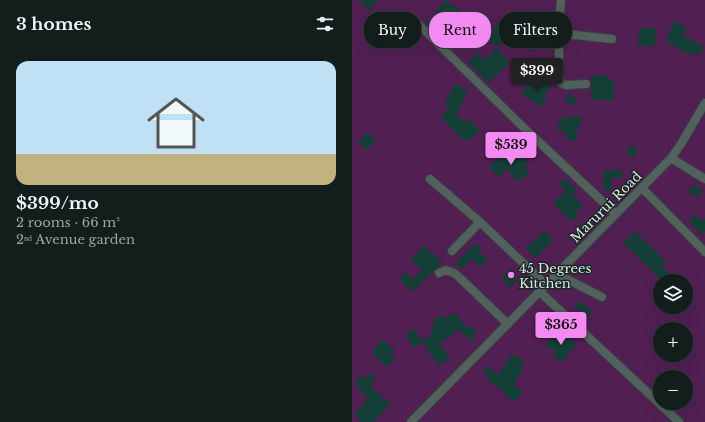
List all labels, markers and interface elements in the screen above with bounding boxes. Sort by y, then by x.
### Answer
chip: Buy [364,12,421,48]
chip: Rent [429,12,491,48]
chip: Filters [499,12,572,48]
icon: filters [314,13,336,35]
text: 3 homes [16,14,91,35]
pin: $399 [513,58,561,92]
text: $399 [520,62,554,79]
icon: home [140,87,212,159]
pin: $539 [487,132,535,166]
text: $539 [494,136,528,153]
street label: Marurui Road [567,168,645,246]
text: $399/mo [16,193,99,214]
text: 2 rooms · 66 m² [16,214,120,231]
text: 2ⁿᵈ Avenue garden [16,231,135,248]
place label: 45 Degrees Kitchen [519,260,591,292]
marker: 45 Degrees Kitchen [506,270,516,280]
map controls [653,274,693,410]
button: layers [653,274,693,314]
pin: $365 [537,312,585,346]
text: $365 [544,316,578,333]
button: + [653,322,693,362]
button: − [653,370,693,410]

